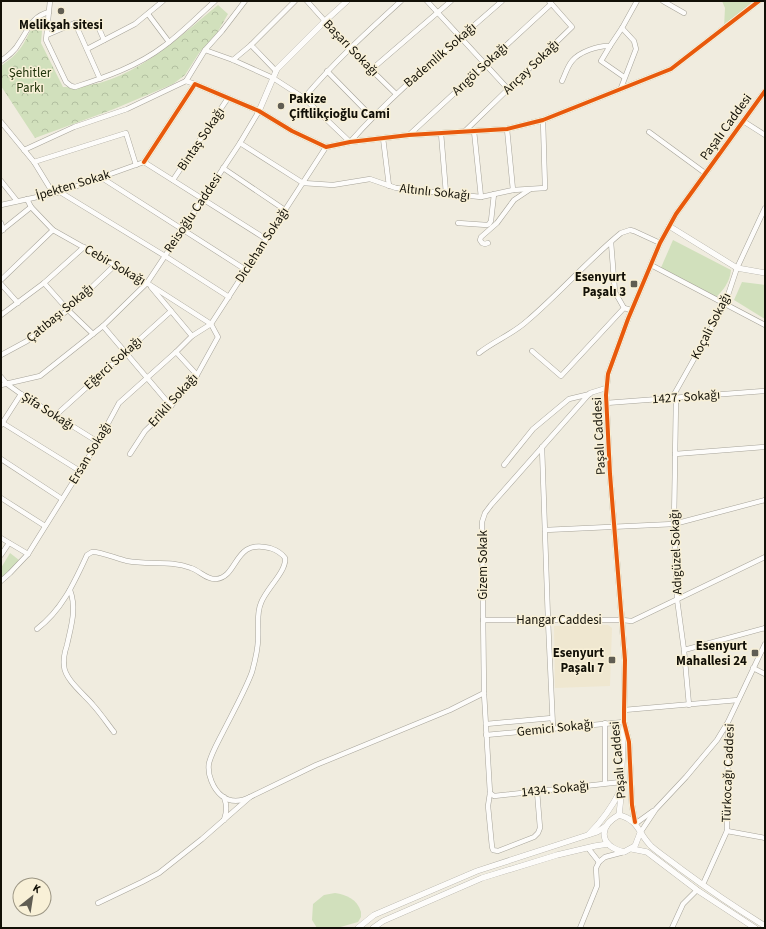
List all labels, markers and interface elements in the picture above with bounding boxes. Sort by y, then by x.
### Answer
marker: Melikşah sitesi [56,6,66,16]
street label: Başarı Sokağı [319,15,383,81]
place label: Melikşah sitesi [19,16,103,34]
street label: Bademlik Sokağı [400,18,480,92]
street label: Arıçay Sokağı [499,35,563,99]
street label: Arıgöl Sokağı [448,38,512,100]
park label: Şehitler Parkı [9,64,52,97]
place label: Pakize Çiftlikçioğlu Cami [289,90,390,123]
street label: Paşalı Caddesi [696,90,756,164]
marker: Pakize Çiftlikçioğlu Cami [276,101,286,111]
street label: Bintaş Sokağı [173,104,229,174]
street label: İpekten Sokak [34,165,113,205]
street label: Reisoğlu Caddesi [160,170,226,256]
street label: Altınlı Sokağı [399,179,471,205]
street label: Diclehan Sokağı [231,204,293,286]
street label: Cebir Sokağı [81,240,149,290]
place label: Esenyurt Paşalı 3 [575,268,626,301]
street label: Çatıbaşı Sokağı [22,279,98,347]
marker: Esenyurt Paşalı 3 [629,279,639,289]
street label: Koçali Sokağı [687,290,735,362]
street label: Eğerci Sokağı [80,332,146,394]
street label: Erikli Sokağı [144,369,202,431]
street label: 1427. Sokağı [651,386,721,408]
street label: Şifa Sokağı [18,388,78,434]
street label: Paşalı Caddesi [588,397,610,475]
street label: Ersan Sokağı [64,419,116,487]
street label: Adıgüzel Sokağı [666,509,686,595]
street label: Gizem Sokak [474,530,492,600]
street label: Hangar Caddesi [516,611,602,629]
place label: Esenyurt Mahallesi 24 [676,637,747,670]
place label: Esenyurt Paşalı 7 [553,644,604,677]
marker: Esenyurt Mahallesi 24 [750,648,760,658]
marker: Esenyurt Paşalı 7 [607,655,617,665]
street label: Gemici Sokağı [516,715,594,741]
street label: Paşalı Caddesi [606,720,630,800]
street label: Türkocağı Caddesi [717,723,739,823]
street label: 1434. Sokağı [520,776,590,802]
north arrow [12,877,52,917]
text: K [30,881,44,897]

